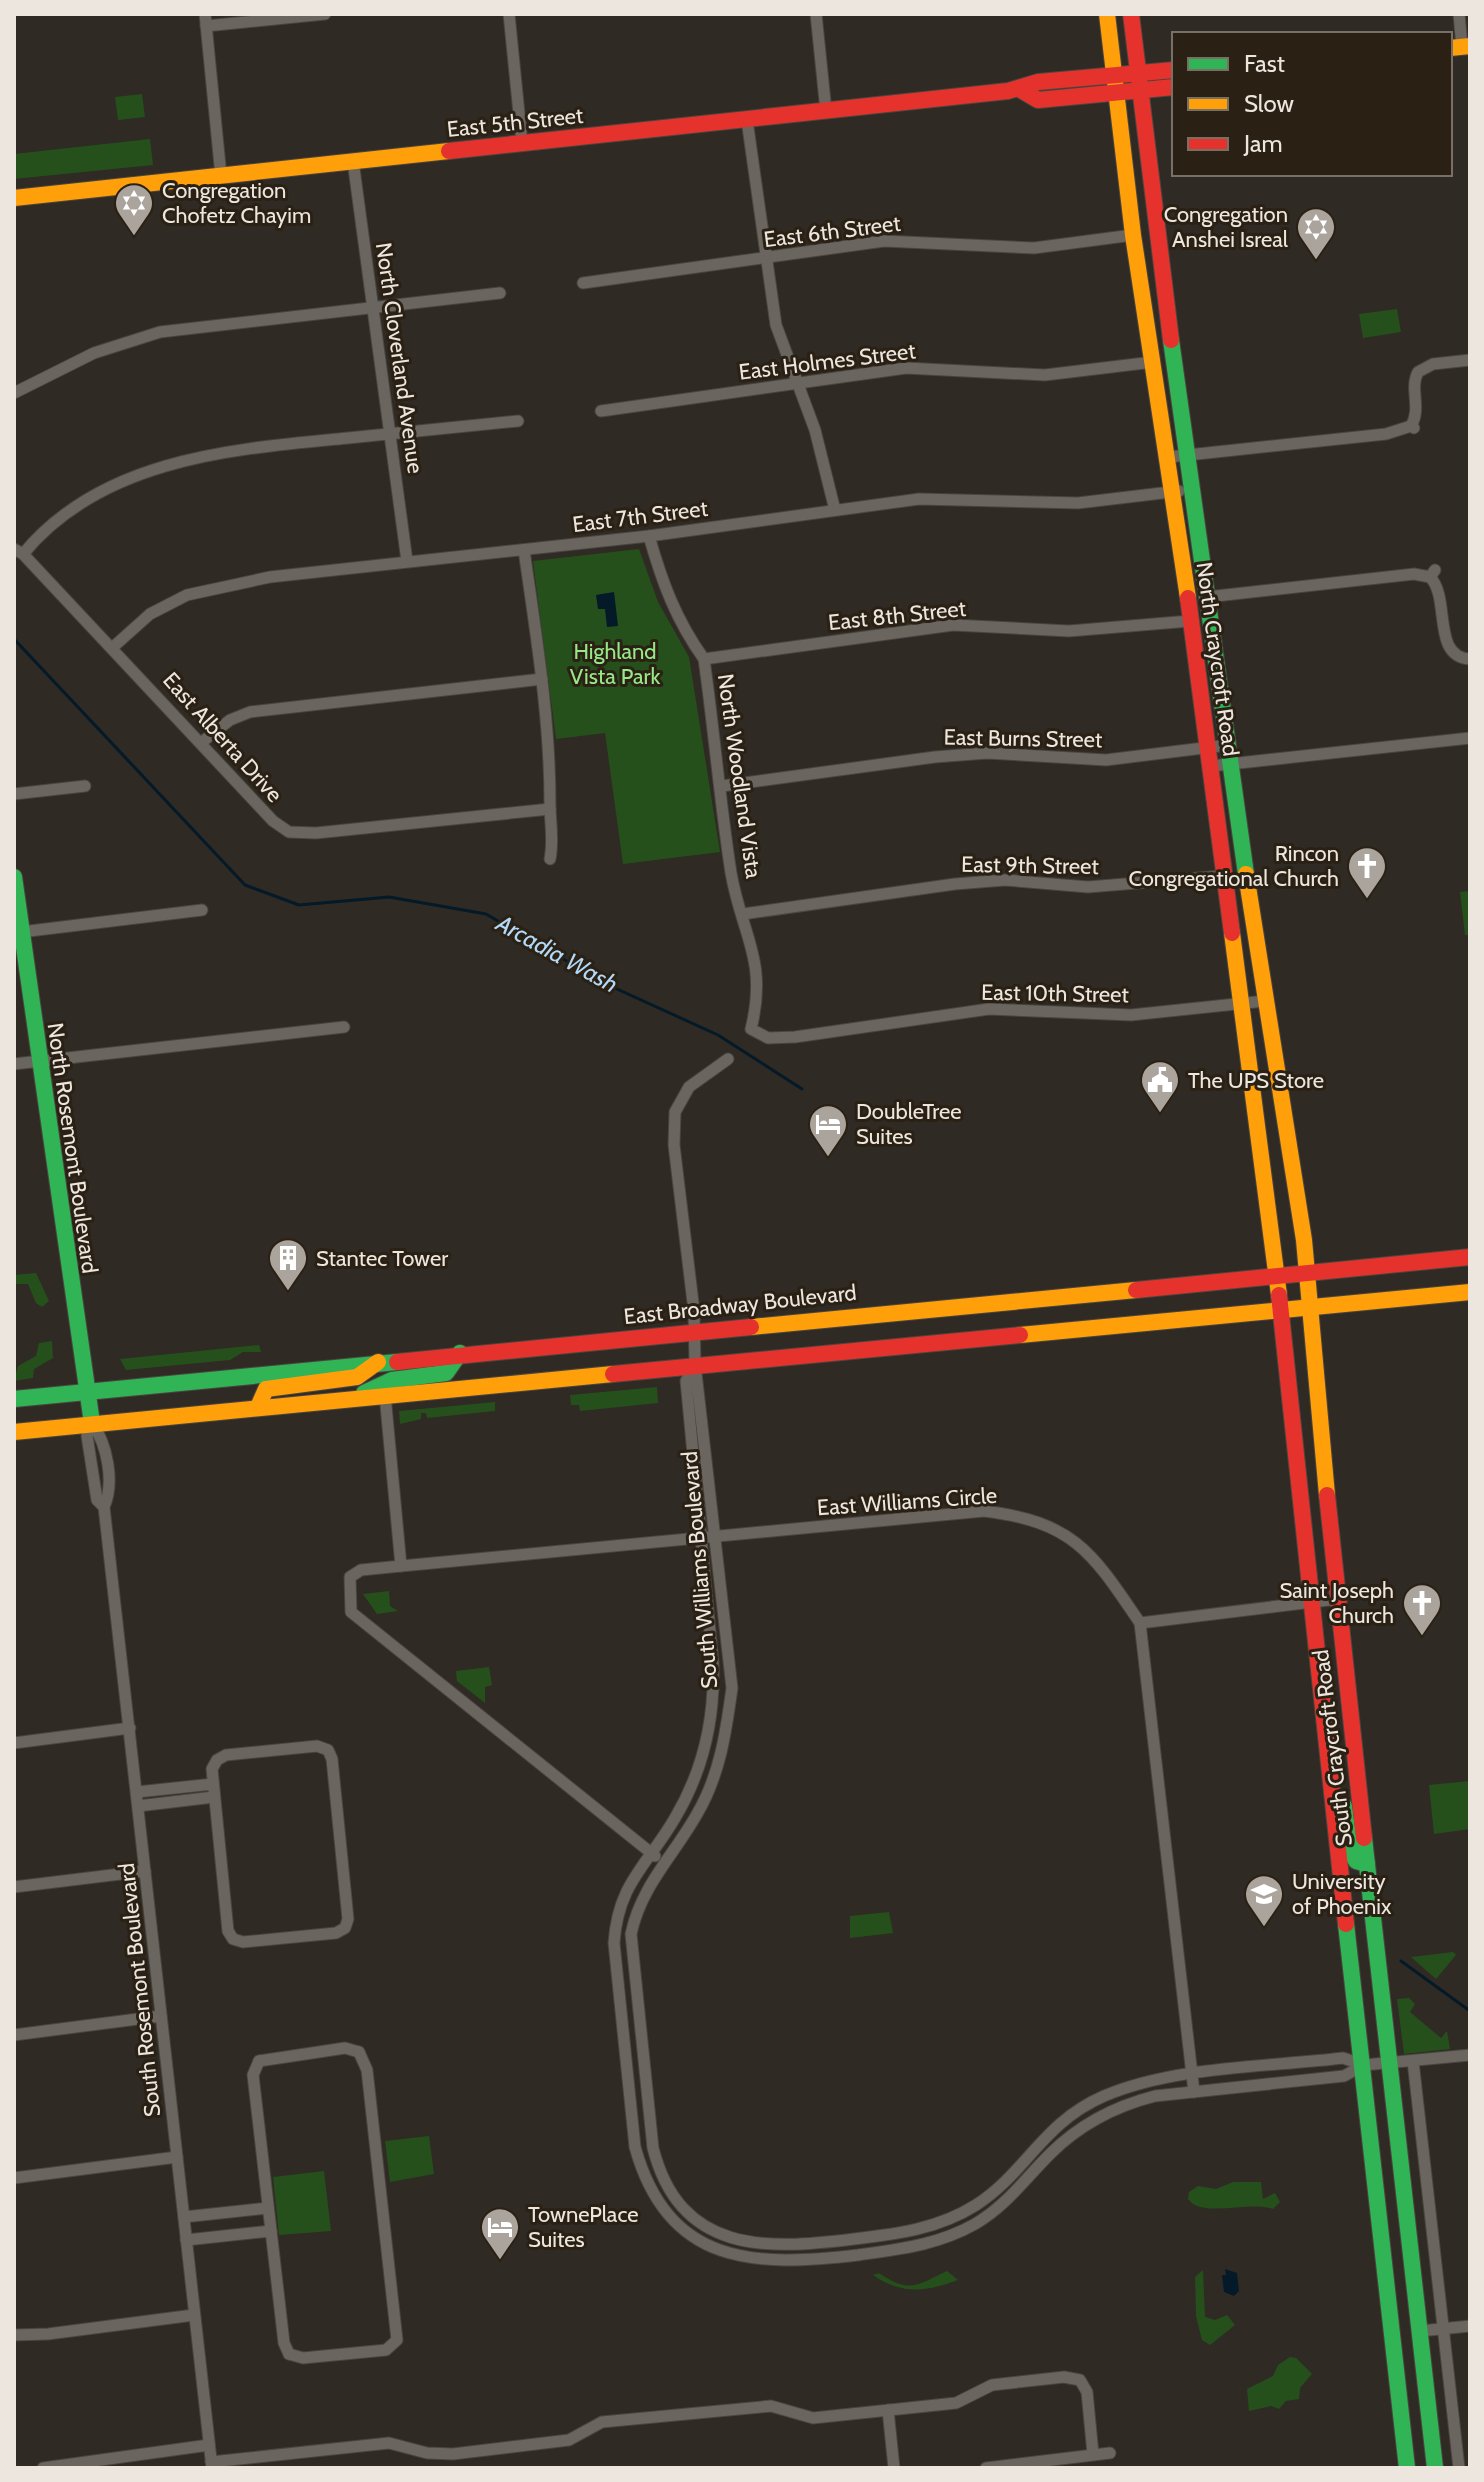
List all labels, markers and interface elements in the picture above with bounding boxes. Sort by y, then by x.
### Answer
legend [1172,32,1452,176]
text: Fast [1244,49,1285,78]
text: Slow [1244,89,1294,118]
street label: East 5th Street [446,102,585,143]
text: Jam [1243,129,1282,158]
place label: Congregation Chofetz Chayim [162,177,311,229]
synagogue icon: Congregation Chofetz Chayim [113,182,155,237]
place label: Congregation Anshei Isreal [1164,201,1289,253]
synagogue icon: Congregation Anshei Isreal [1295,206,1337,261]
street label: East 6th Street [762,210,903,253]
street label: North Cloverland Avenue [370,241,429,475]
street label: East Holmes Street [737,337,918,386]
street label: East 7th Street [571,495,710,538]
street label: North Craycroft Road [1191,560,1244,758]
street label: East 8th Street [827,595,968,636]
park label: Highland Vista Park [570,638,661,690]
street label: East Alberta Drive [157,667,288,808]
street label: North Woodland Vista [712,672,767,880]
street label: East Burns Street [943,724,1103,753]
place label: Rincon Congregational Church [1128,840,1339,892]
church icon: Rincon Congregational Church [1346,845,1388,900]
street label: East 9th Street [961,851,1100,880]
water label: Arcadia Wash [491,908,623,999]
street label: East 10th Street [981,979,1130,1008]
street label: North Rosemont Boulevard [42,1021,103,1275]
public building icon: The UPS Store [1139,1059,1181,1114]
place label: The UPS Store [1188,1067,1324,1094]
place label: DoubleTree Suites [856,1098,962,1150]
hotel icon: DoubleTree Suites [807,1103,849,1158]
building icon: Stantec Tower [267,1237,309,1292]
place label: Stantec Tower [316,1245,448,1272]
street label: East Broadway Boulevard [622,1279,858,1330]
street label: South Williams Boulevard [676,1450,723,1690]
street label: East Williams Circle [816,1482,998,1521]
place label: Saint Joseph Church [1279,1577,1394,1629]
church icon: Saint Joseph Church [1401,1582,1443,1637]
street label: South Craycroft Road [1307,1648,1358,1848]
street label: South Rosemont Boulevard [113,1862,166,2118]
place label: University of Phoenix [1292,1868,1392,1920]
school or university icon: University of Phoenix [1243,1873,1285,1928]
place label: TownePlace Suites [528,2201,638,2253]
hotel icon: TownePlace Suites [479,2206,521,2261]

